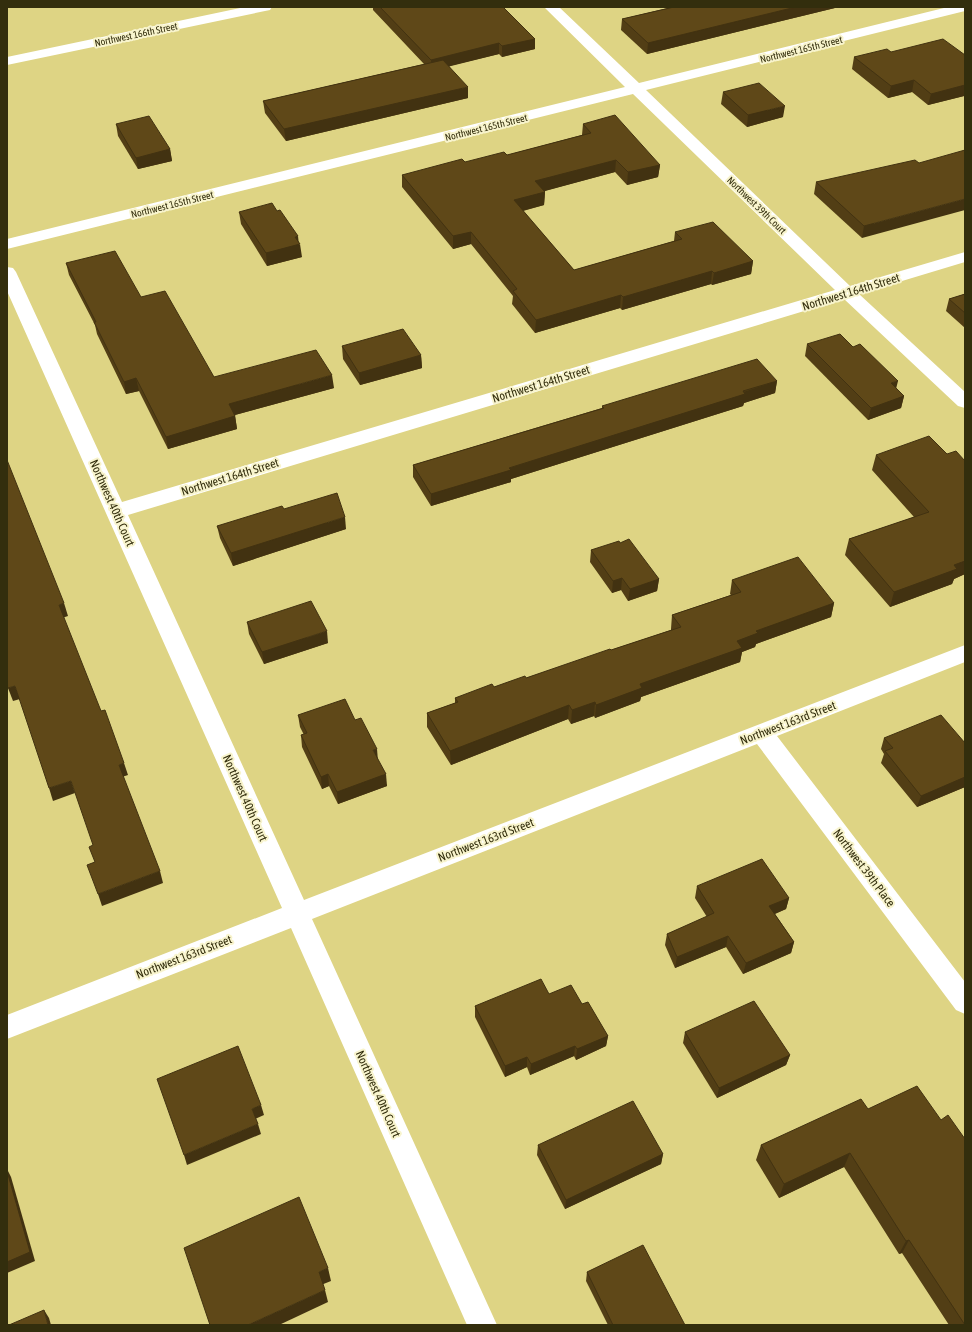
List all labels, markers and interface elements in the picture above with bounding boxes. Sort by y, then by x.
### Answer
street label: Northwest 166th Street [94,20,179,49]
street label: Northwest 165th Street [759,34,844,65]
street label: Northwest 165th Street [444,112,529,143]
street label: Northwest 39th Court [725,174,788,236]
street label: Northwest 165th Street [130,189,215,220]
street label: Northwest 164th Street [800,270,902,314]
street label: Northwest 164th Street [490,362,592,406]
street label: Northwest 164th Street [179,455,281,499]
street label: Northwest 40th Court [87,458,138,549]
street label: Northwest 163rd Street [738,698,838,748]
street label: Northwest 40th Court [220,753,271,844]
street label: Northwest 163rd Street [436,815,536,865]
street label: Northwest 39th Place [830,826,898,910]
street label: Northwest 163rd Street [134,932,234,982]
street label: Northwest 40th Court [353,1049,404,1140]

